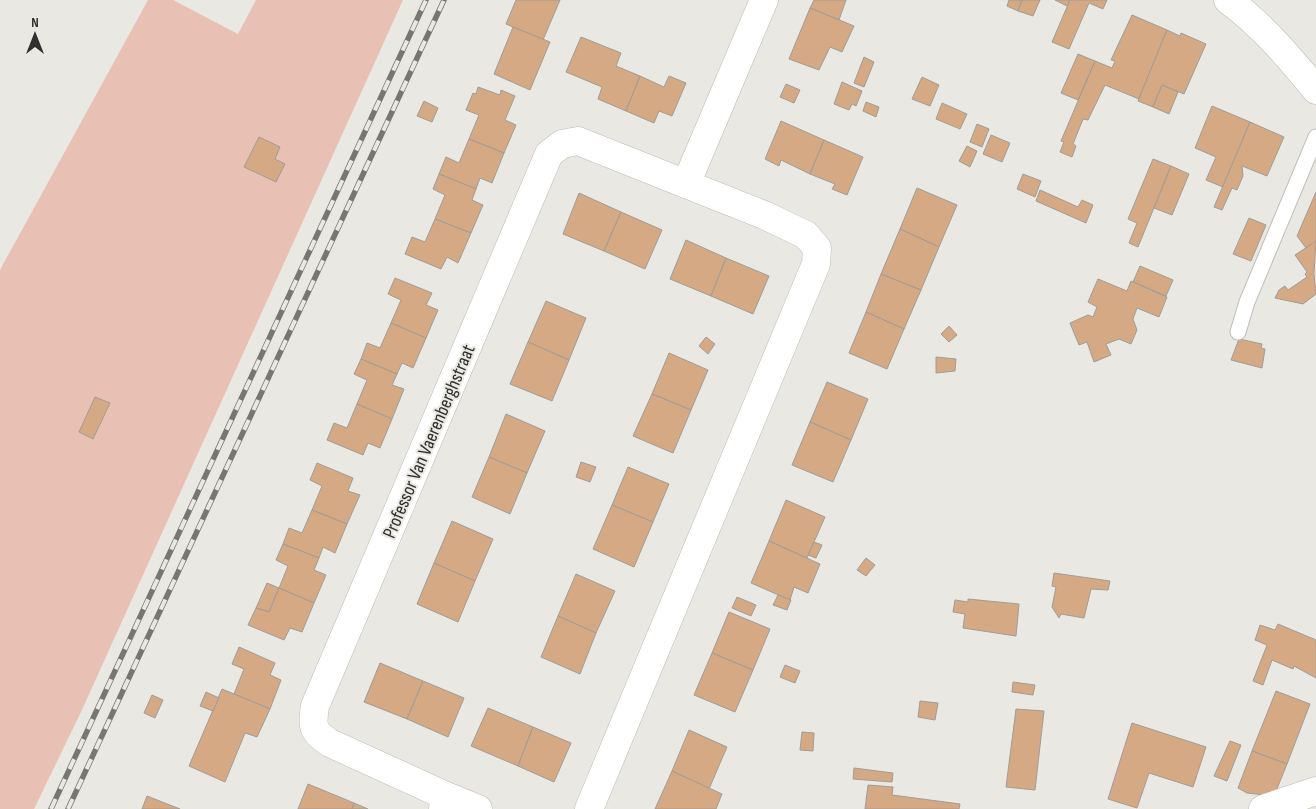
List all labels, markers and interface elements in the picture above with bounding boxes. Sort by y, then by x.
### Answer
north arrow [10,10,60,60]
text: N [31,14,39,31]
street label: Professor Van Vaerenberghstraat [378,341,481,542]

